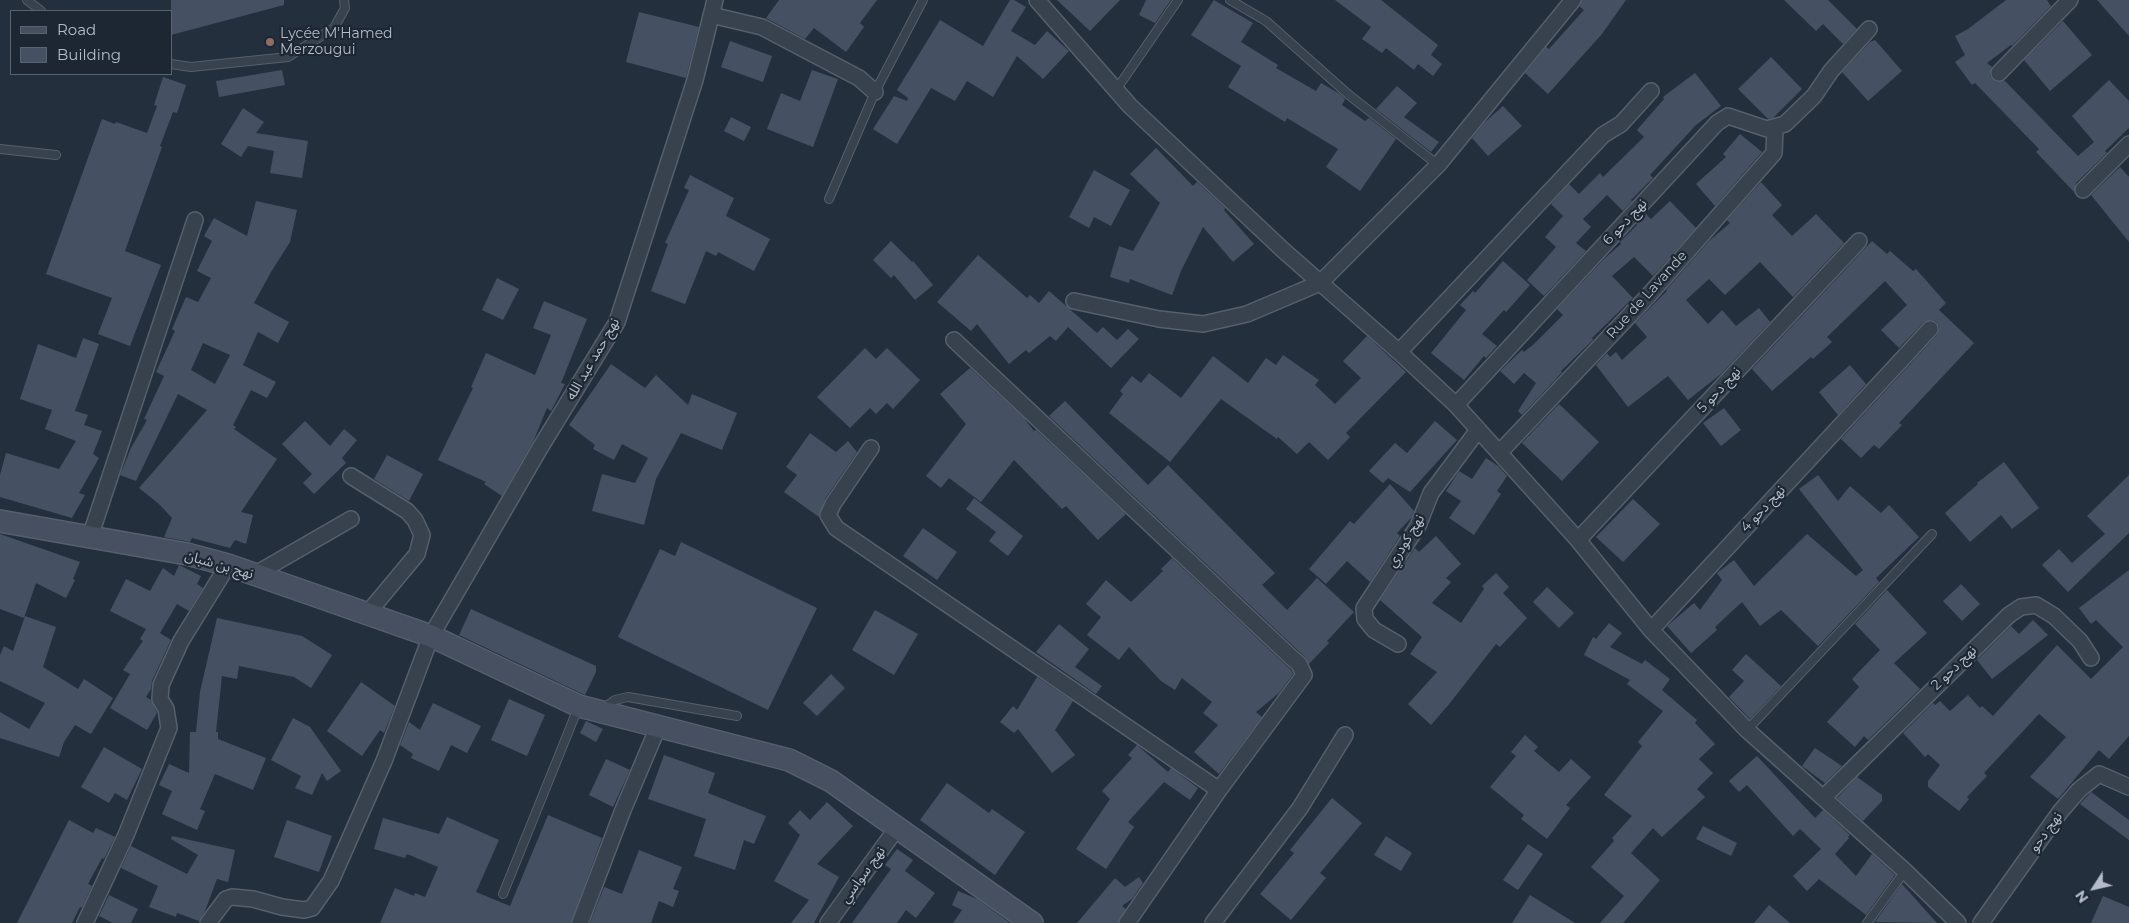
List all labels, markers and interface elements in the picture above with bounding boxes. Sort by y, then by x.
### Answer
legend [10,10,172,75]
text: Road [57,20,96,39]
place label: Lycée M'Hamed Merzougui [280,26,393,58]
marker: Lycée M'Hamed Merzougui [264,36,276,48]
text: Building [57,45,121,64]
street label: نهج دحو 6 [1599,195,1651,249]
street label: Rue de Lavande [1603,248,1691,342]
street label: نهج حمد عبد الله [563,315,623,403]
street label: نهج دحو 5 [1694,364,1744,416]
street label: نهج دحو 4 [1737,482,1789,536]
street label: نهج كودري [1384,512,1428,570]
street label: نهج بن شبان [183,547,255,583]
street label: نهج دحو 2 [1928,642,1980,694]
street label: نهج دحو [2026,809,2066,855]
street label: نهج سواسي [837,843,889,907]
north arrow [2069,863,2119,913]
text: N [2071,887,2092,906]

